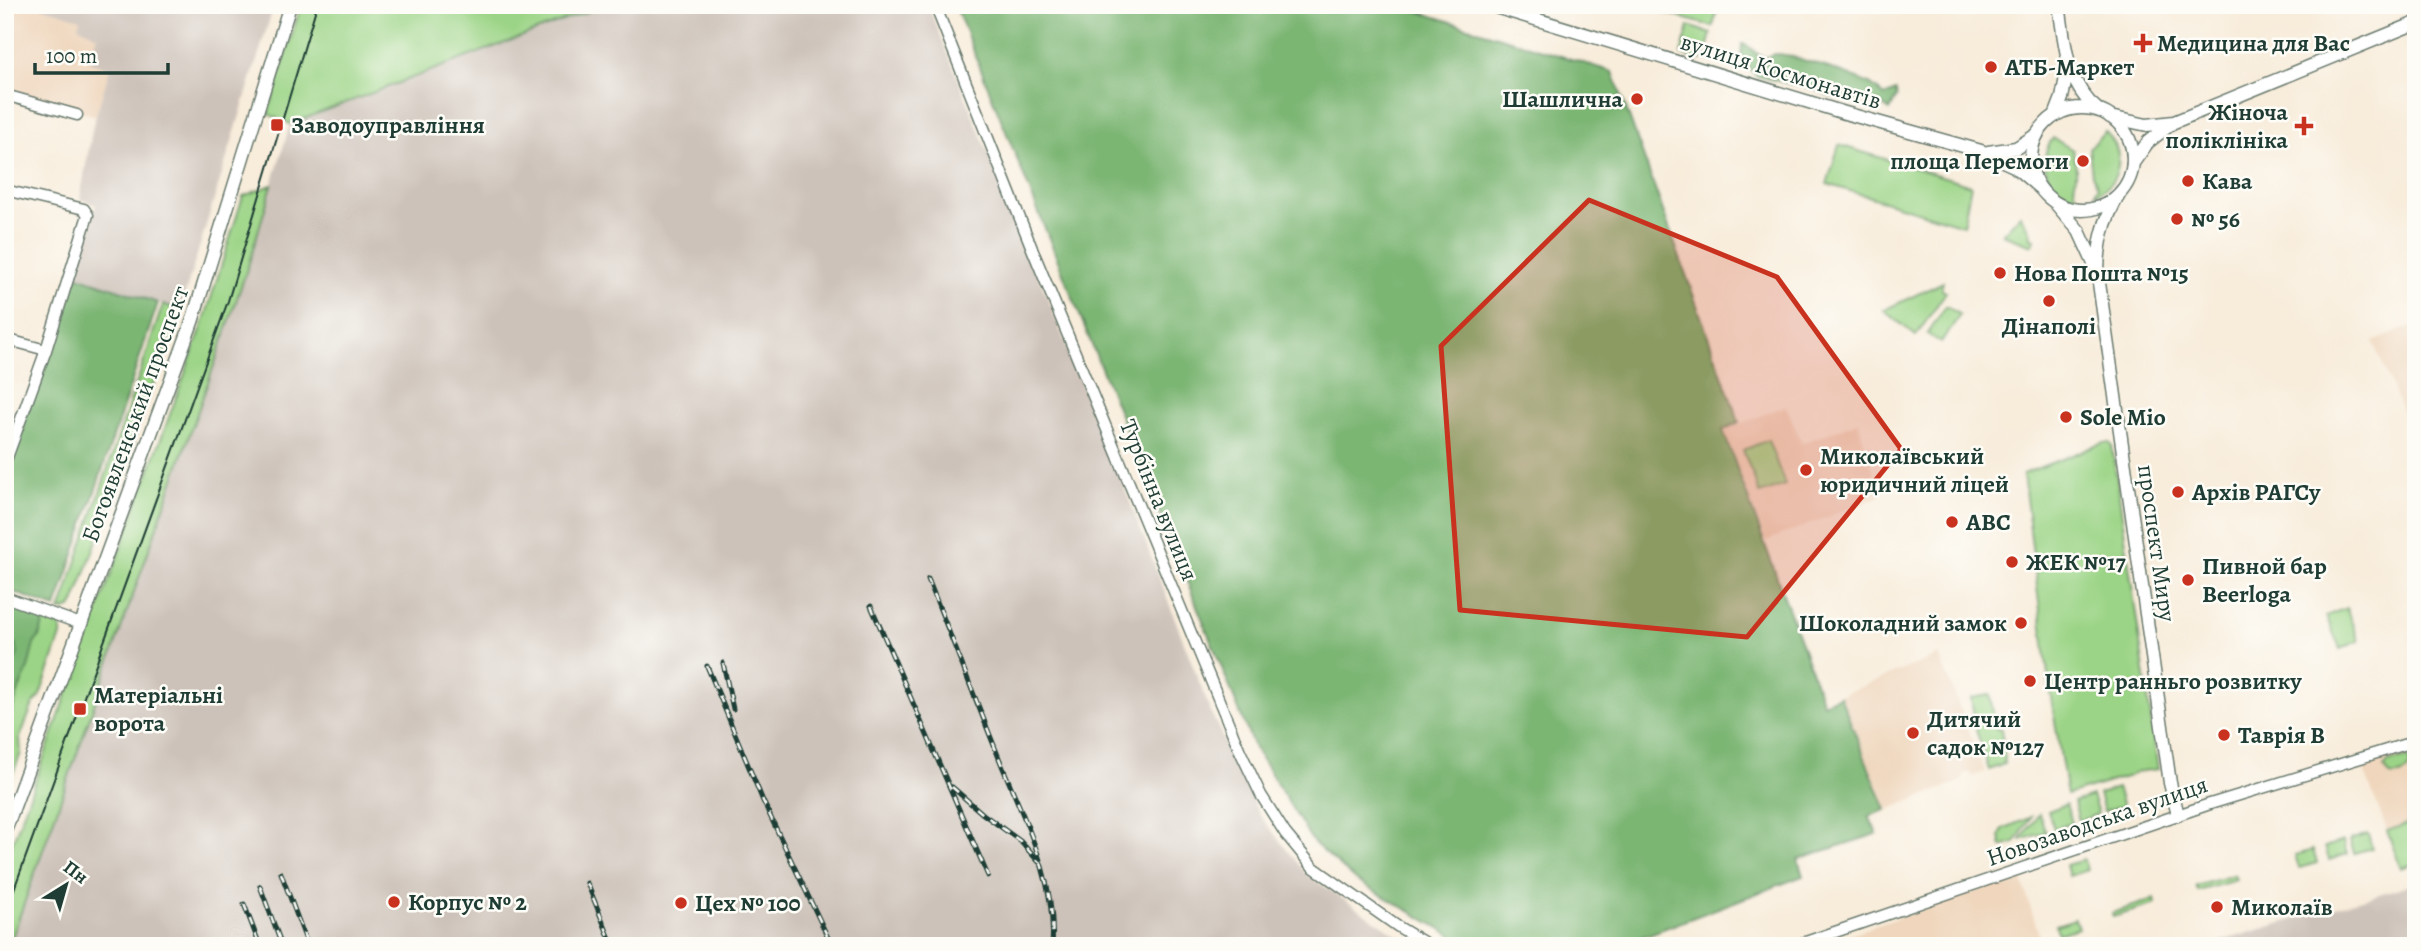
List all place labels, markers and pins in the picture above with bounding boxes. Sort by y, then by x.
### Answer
place label: Медицина для Вас [2157,27,2350,59]
marker: Медицина для Вас [2135,35,2151,51]
place label: АТБ-Маркет [2004,51,2134,83]
marker: АТБ-Маркет [1983,59,1999,75]
place label: Шашлична [1502,83,1624,115]
marker: Шашлична [1629,91,1645,107]
place label: Жіноча поліклініка [2165,96,2289,156]
place label: Заводоуправління [291,109,485,141]
marker: Жіноча поліклініка [2294,116,2314,136]
marker: Заводоуправління [269,117,285,133]
place label: площа Перемоги [1890,145,2069,177]
marker: площа Перемоги [2075,153,2091,169]
place label: Кава [2202,165,2253,197]
marker: Кава [2180,173,2196,189]
place label: № 56 [2191,203,2240,235]
marker: № 56 [2169,211,2185,227]
place label: Нова Пошта №15 [2014,257,2189,289]
marker: Нова Пошта №15 [1992,265,2008,281]
marker: Дінаполі [2041,293,2057,309]
place label: Дінаполі [2002,310,2096,342]
place label: Sole Mio [2080,401,2166,433]
marker: Sole Mio [2058,409,2074,425]
place label: Миколаївський юридичний ліцей [1820,440,2009,500]
marker: Миколаївський юридичний ліцей [1798,462,1814,478]
place label: Архів РАГСу [2191,476,2321,508]
marker: Архів РАГСу [2170,484,2186,500]
place label: ABC [1965,506,2011,538]
marker: ABC [1944,514,1960,530]
place label: ЖЕК №17 [2026,546,2127,578]
place label: Пивной бар Beerloga [2202,550,2327,610]
marker: ЖЕК №17 [2004,554,2020,570]
marker: Пивной бар Beerloga [2180,572,2196,588]
place label: Шоколадний замок [1799,607,2007,639]
marker: Шоколадний замок [2013,615,2029,631]
place label: Центр ранньго розвитку [2044,665,2302,697]
marker: Центр ранньго розвитку [2022,673,2038,689]
place label: Матеріальні ворота [94,679,223,739]
marker: Матеріальні ворота [72,701,88,717]
place label: Дитячий садок №127 [1927,703,2045,763]
place label: Таврія В [2238,719,2325,751]
marker: Дитячий садок №127 [1905,725,1921,741]
marker: Таврія В [2216,727,2232,743]
place label: Корпус № 2 [408,886,527,918]
place label: Цех № 100 [695,887,800,919]
place label: Миколаїв [2231,891,2333,923]
marker: Корпус № 2 [386,894,402,910]
marker: Цех № 100 [673,895,689,911]
marker: Миколаїв [2209,899,2225,915]

